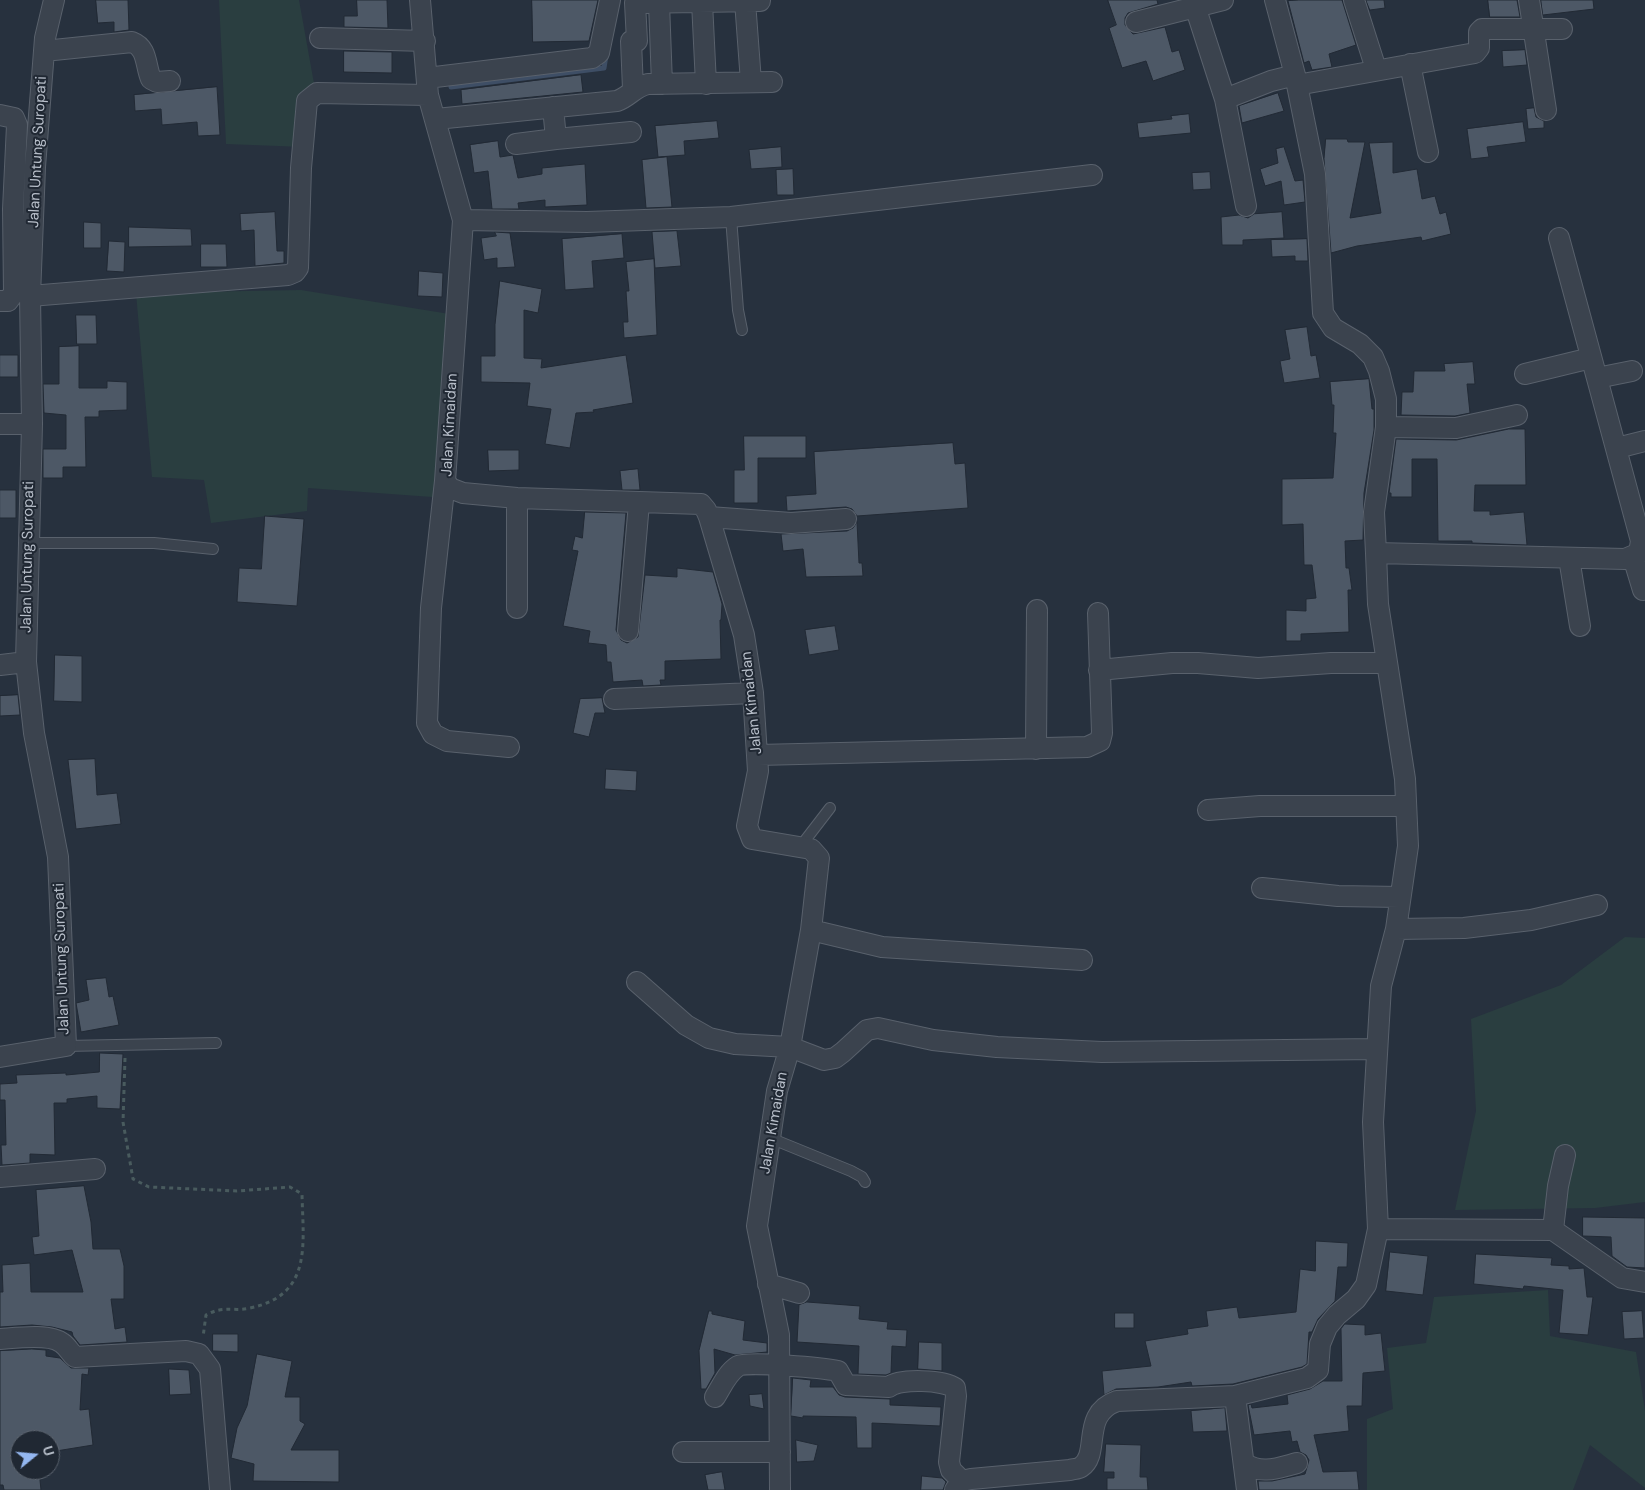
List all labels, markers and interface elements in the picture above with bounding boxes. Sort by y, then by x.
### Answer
street label: Jalan Untung Suropati [25,76,51,228]
street label: Jalan Kimaidan [438,373,462,477]
street label: Jalan Untung Suropati [18,481,38,633]
street label: Jalan Kimaidan [738,651,766,755]
street label: Jalan Untung Suropati [50,883,74,1035]
street label: Jalan Kimaidan [756,1071,792,1175]
north arrow [10,1430,60,1480]
text: U [38,1444,58,1458]

